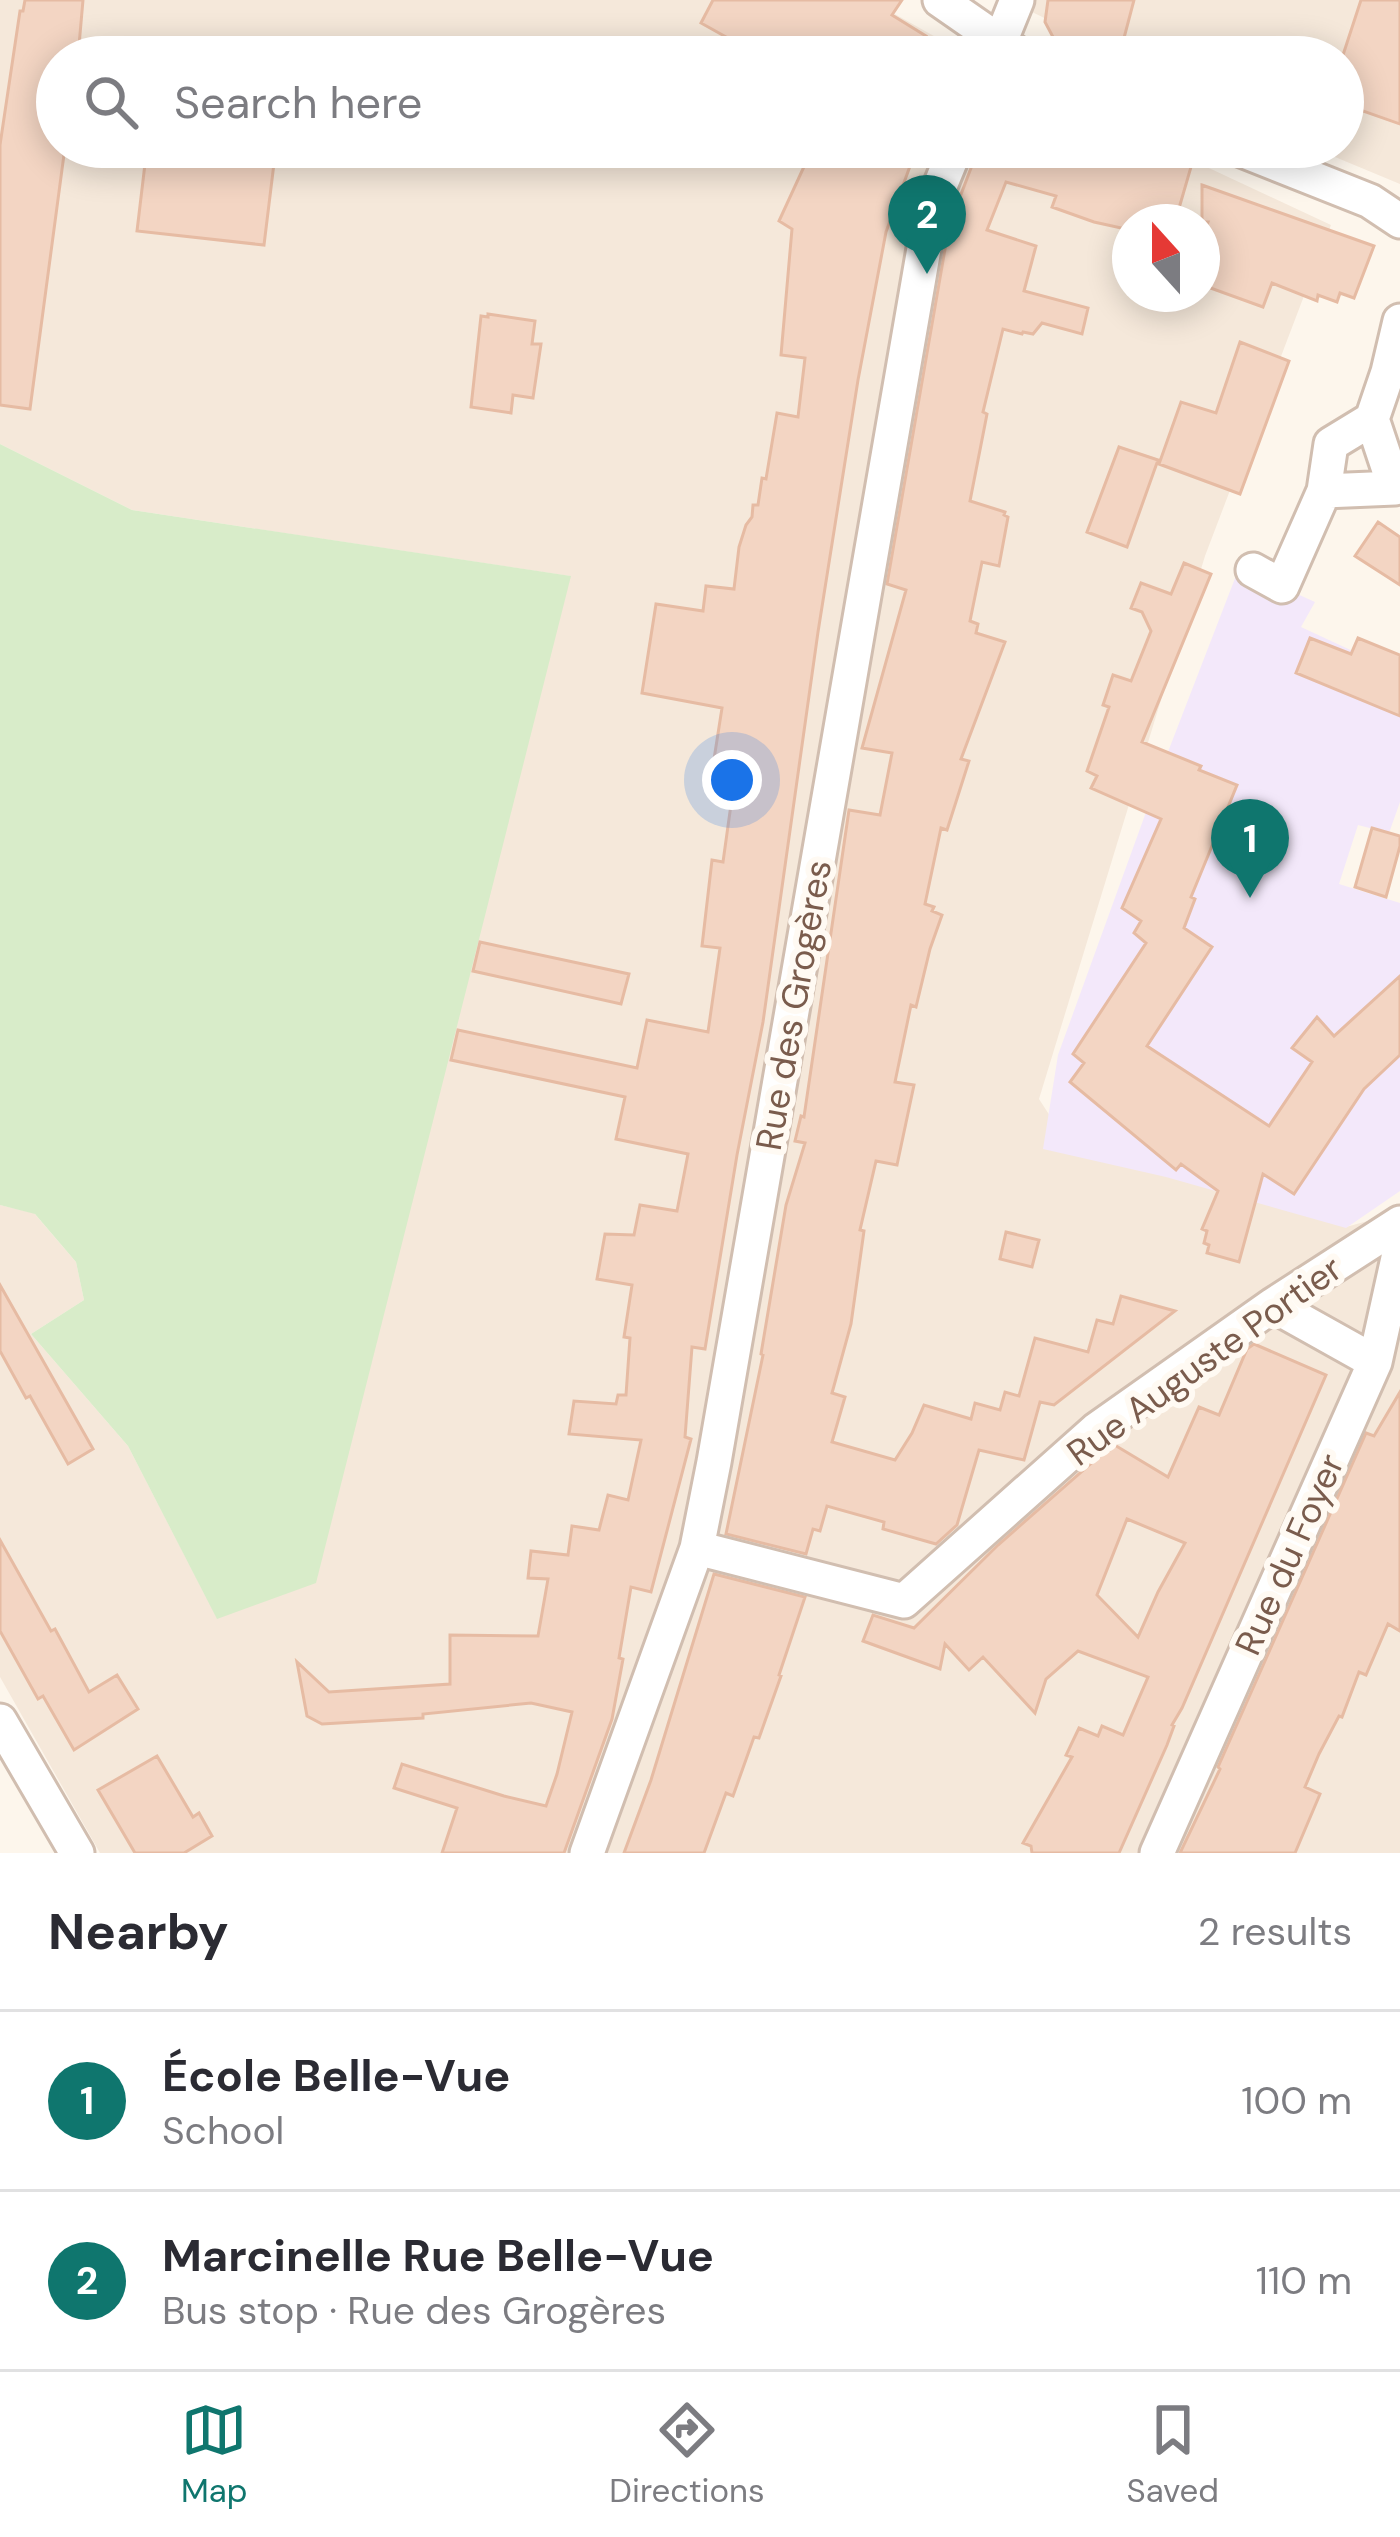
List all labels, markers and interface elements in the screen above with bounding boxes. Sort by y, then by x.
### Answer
search box [36,36,1364,168]
icon: search [78,69,144,135]
text: Search here [174,73,422,132]
pin: 2 [888,175,966,274]
north arrow [1112,204,1220,312]
your location [702,750,762,810]
pin: 1 [1211,799,1289,898]
street label: Rue des Grogères [745,856,842,1154]
street label: Rue Auguste Portier [1057,1245,1351,1476]
street label: Rue du Foyer [1224,1446,1355,1662]
text: Nearby [48,1898,229,1965]
text: 2 results [1198,1906,1352,1957]
text: École Belle-Vue [162,2046,510,2105]
text: 1 [80,2075,94,2126]
text: 100 m [1241,2075,1352,2126]
text: School [162,2105,284,2156]
text: Marcinelle Rue Belle-Vue [162,2226,714,2285]
text: 2 [76,2255,98,2306]
text: 110 m [1256,2255,1352,2306]
text: Bus stop · Rue des Grogères [162,2285,666,2336]
tab: Map [181,2397,247,2512]
tab: Directions [609,2397,765,2512]
tab: Saved [1127,2397,1219,2512]

